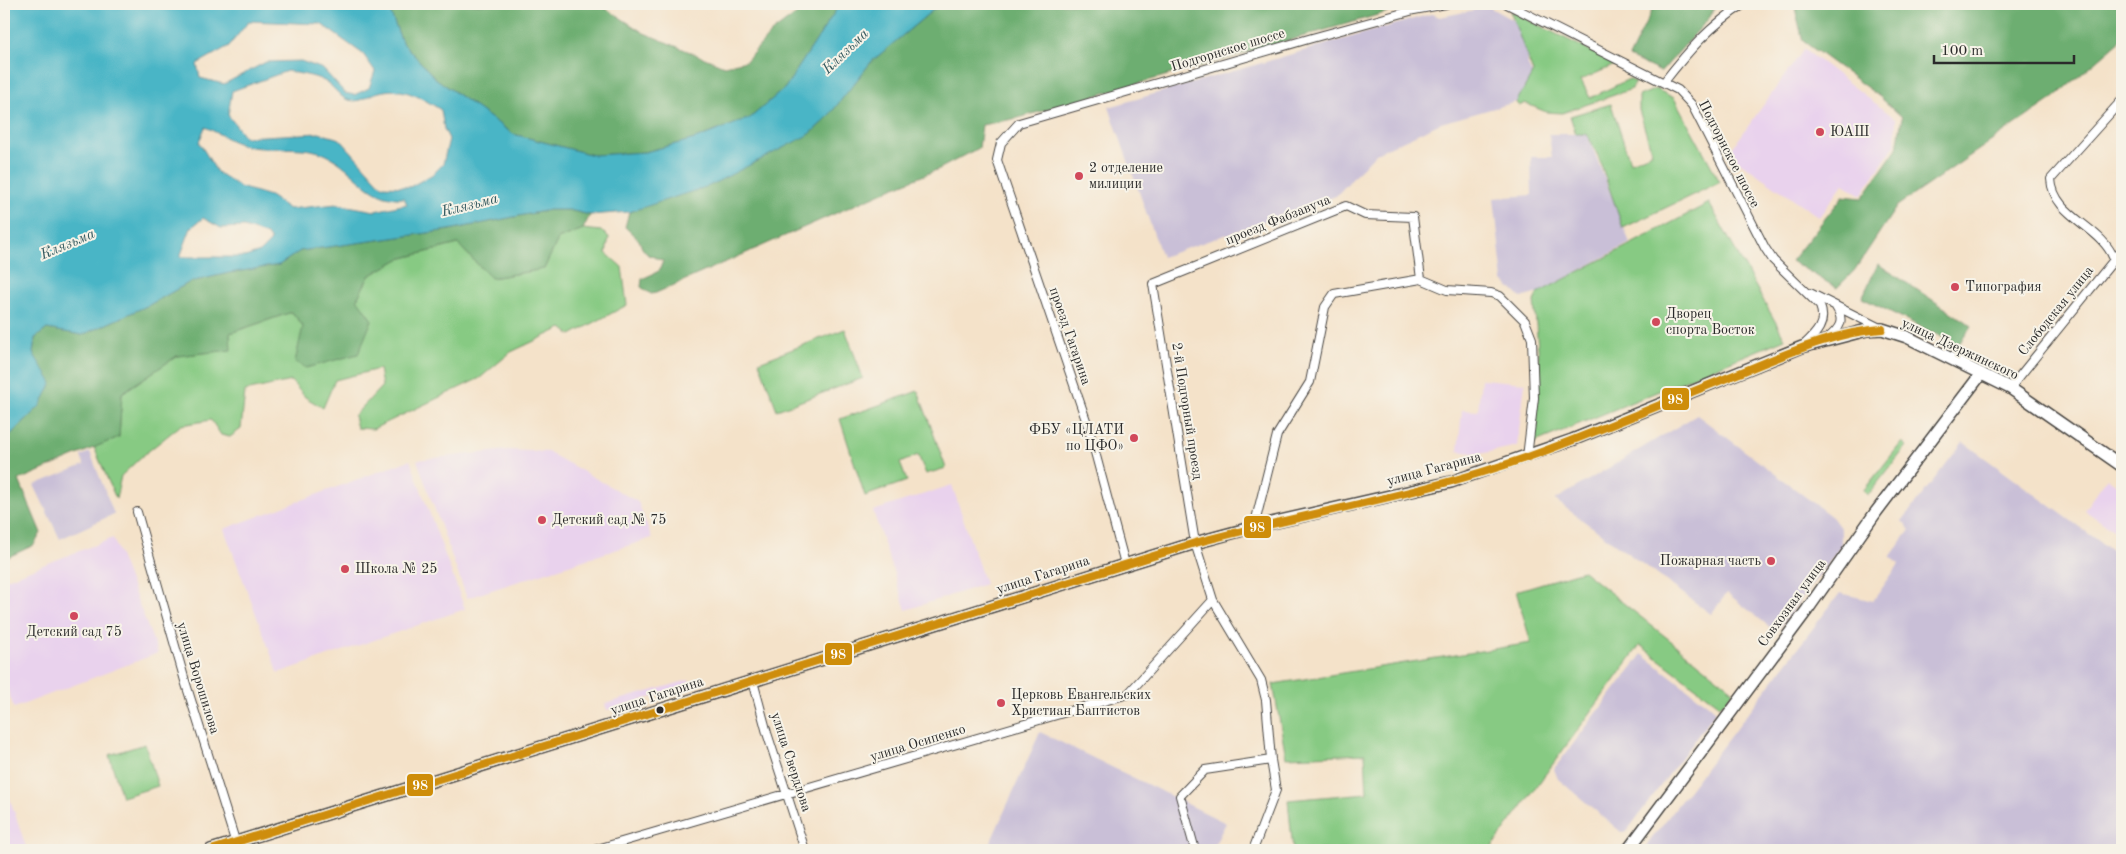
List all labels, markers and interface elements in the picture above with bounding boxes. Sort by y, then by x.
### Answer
street label: Подгорнское шоссе [1169,26,1287,74]
water label: Клязьма [819,27,872,78]
scale bar [1934,32,2074,64]
text: 100 m [1941,44,1983,59]
street label: Подгорнское шоссе [1696,98,1762,210]
place label: ЮАШ [1830,125,1869,139]
marker: ЮАШ [1814,126,1826,138]
place label: 2 отделение милиции [1089,161,1163,191]
marker: 2 отделение милиции [1073,170,1085,182]
water label: Клязьма [439,192,500,220]
street label: проезд Фабзавуча [1224,193,1333,247]
water label: Клязьма [38,227,97,264]
street label: Слободская улица [2016,263,2096,358]
place label: Типография [1965,280,2042,295]
marker: Типография [1949,281,1961,293]
street label: проезд Гагарина [1047,285,1093,387]
place label: Дворец спорта Восток [1666,307,1755,337]
marker: Дворец спорта Восток [1650,316,1662,328]
street label: улица Дзержинского [1899,316,2021,382]
street label: 2-й Подгорный проезд [1169,342,1205,481]
line badge: 98 [1661,387,1690,411]
text: 98 [1667,393,1683,407]
place label: ФБУ «ЦЛАТИ по ЦФО» [1029,423,1124,453]
marker: ФБУ «ЦЛАТИ по ЦФО» [1128,432,1140,444]
street label: улица Гагарина [1385,450,1483,488]
place label: Детский сад № 75 [552,513,666,527]
marker: Детский сад № 75 [536,514,548,526]
line badge: 98 [1243,515,1272,539]
text: 98 [1249,521,1265,535]
street label: улица Гагарина [995,553,1091,597]
place label: Пожарная часть [1660,554,1761,568]
marker: Пожарная часть [1765,555,1777,567]
street label: Совхозная улица [1756,557,1828,649]
place label: Школа № 25 [355,562,437,576]
marker: Школа № 25 [339,563,351,575]
marker: Детский сад 75 [68,610,80,622]
street label: улица Ворошилова [174,620,222,736]
place label: Детский сад 75 [26,625,122,639]
line badge: 98 [824,642,853,666]
text: 98 [830,648,846,662]
street label: улица Гагарина [609,674,705,718]
place label: Церковь Евангельских Христиан Баптистов [1011,688,1151,718]
marker: Церковь Евангельских Христиан Баптистов [995,697,1007,709]
unlabelled marker [655,705,665,715]
street label: улица Свердлова [768,711,814,814]
street label: улица Осипенко [869,722,967,764]
line badge: 98 [406,773,434,797]
text: 98 [412,779,428,793]

